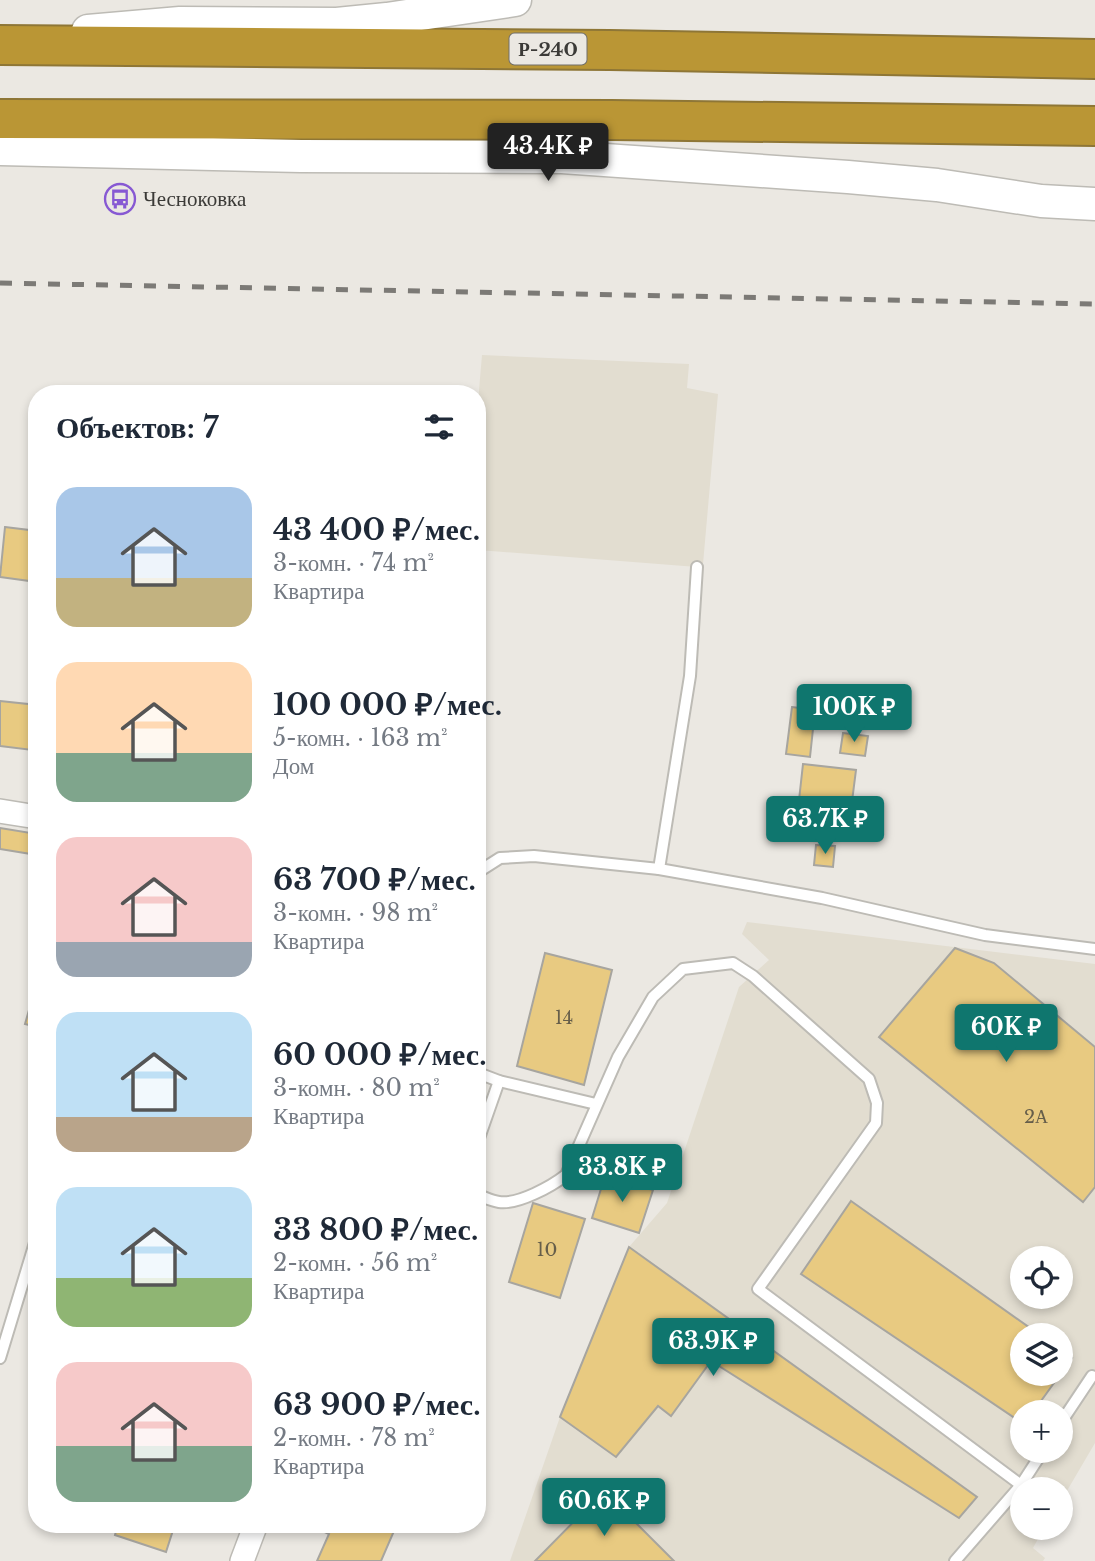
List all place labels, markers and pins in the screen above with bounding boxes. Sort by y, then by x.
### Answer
pin: 43.4K ₽ [483,124,613,183]
bus stop icon: Чесноковка [103,182,137,216]
place label: Чесноковка [143,186,247,212]
pin: 100K ₽ [797,684,911,744]
pin: 63.7K ₽ [760,796,890,856]
pin: 60K ₽ [957,1004,1055,1064]
pin: 33.8K ₽ [557,1144,687,1204]
pin: 63.9K ₽ [648,1318,778,1378]
pin: 60.6K ₽ [539,1478,669,1538]

